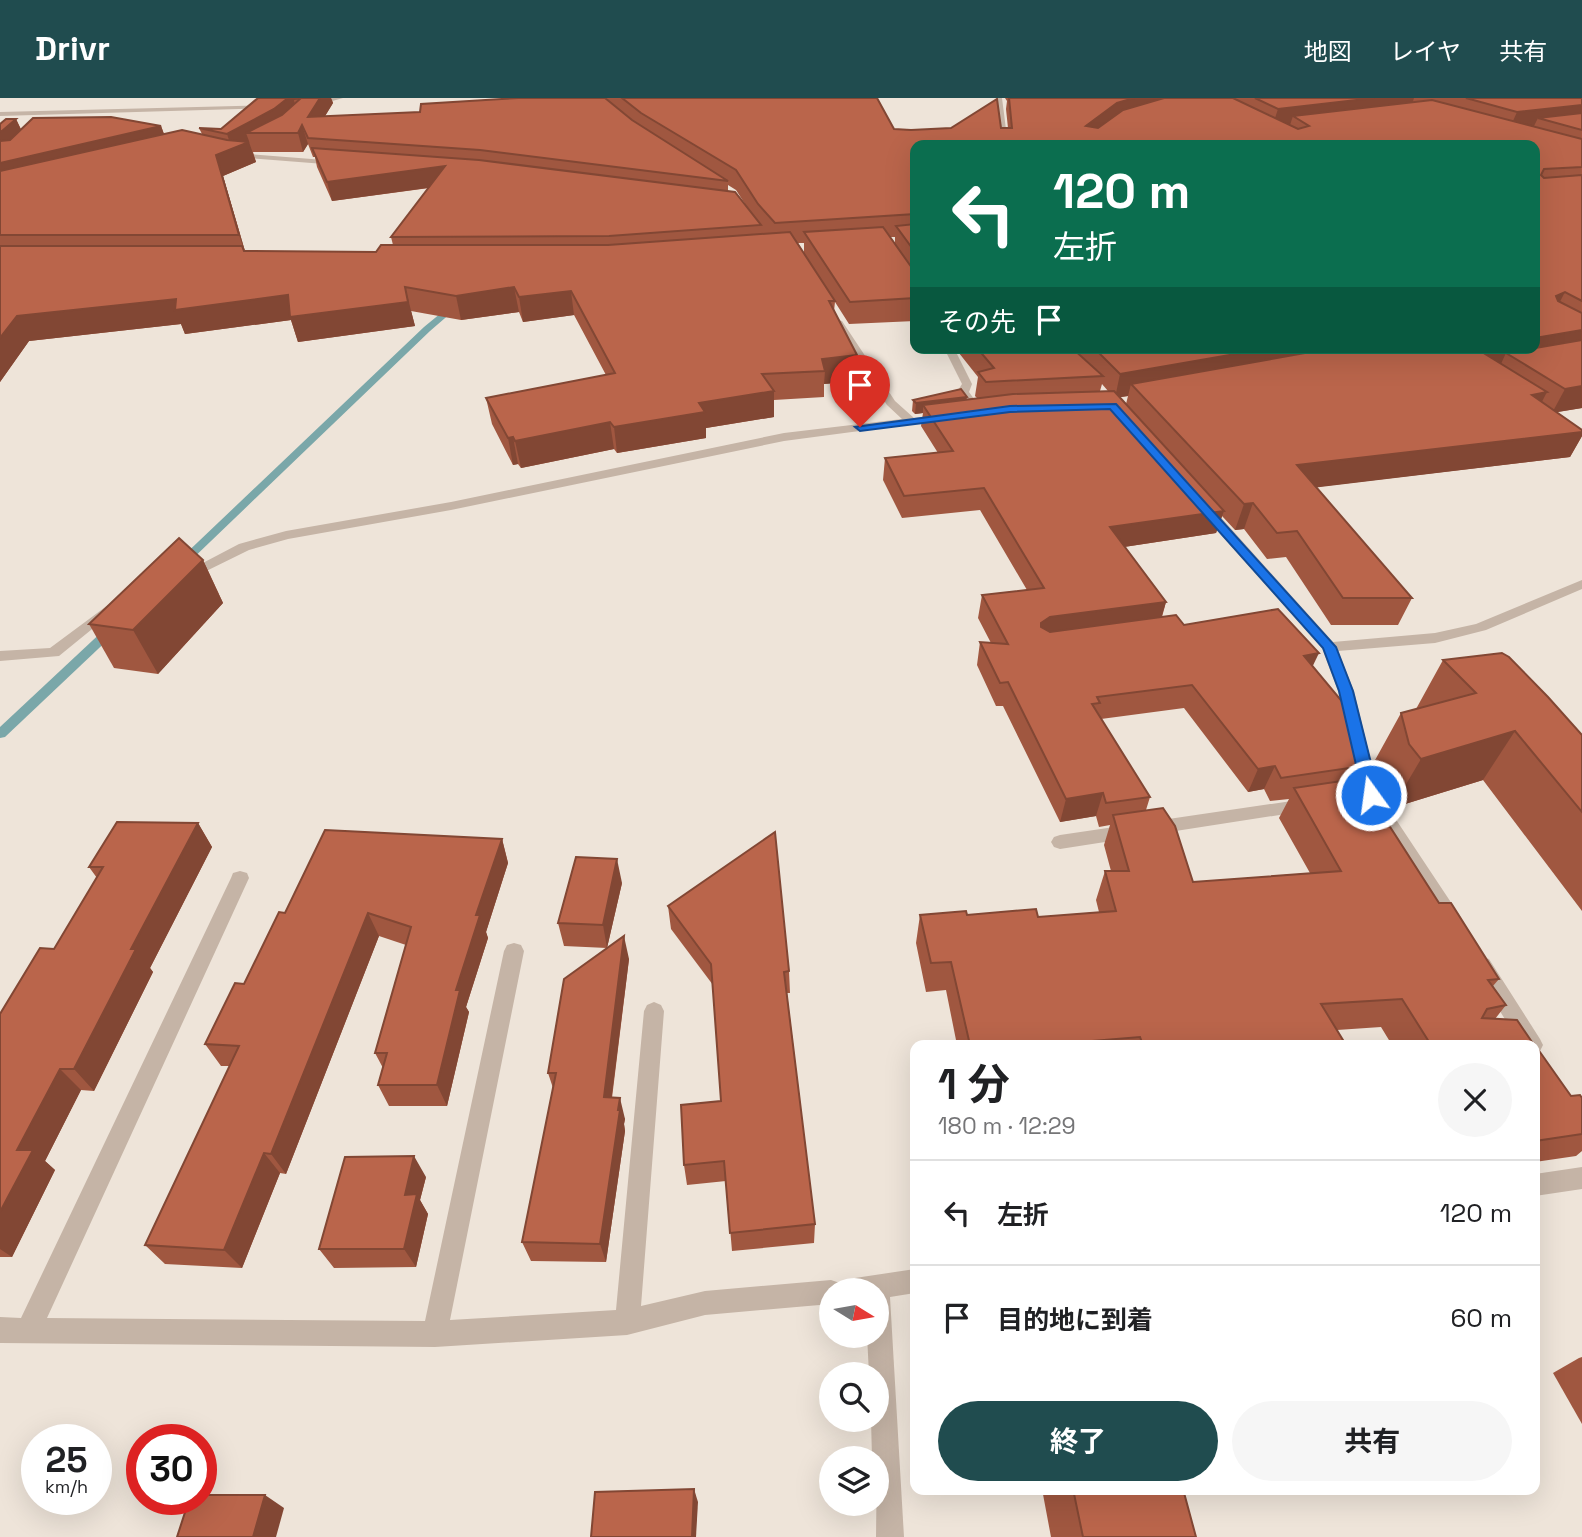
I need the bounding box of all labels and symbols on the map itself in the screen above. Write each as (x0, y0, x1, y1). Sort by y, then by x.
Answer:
pin (830, 355, 890, 427)
position arrow (1334, 758, 1408, 832)
north arrow (819, 1278, 889, 1348)
speed limit sign: 30 (126, 1424, 217, 1515)

